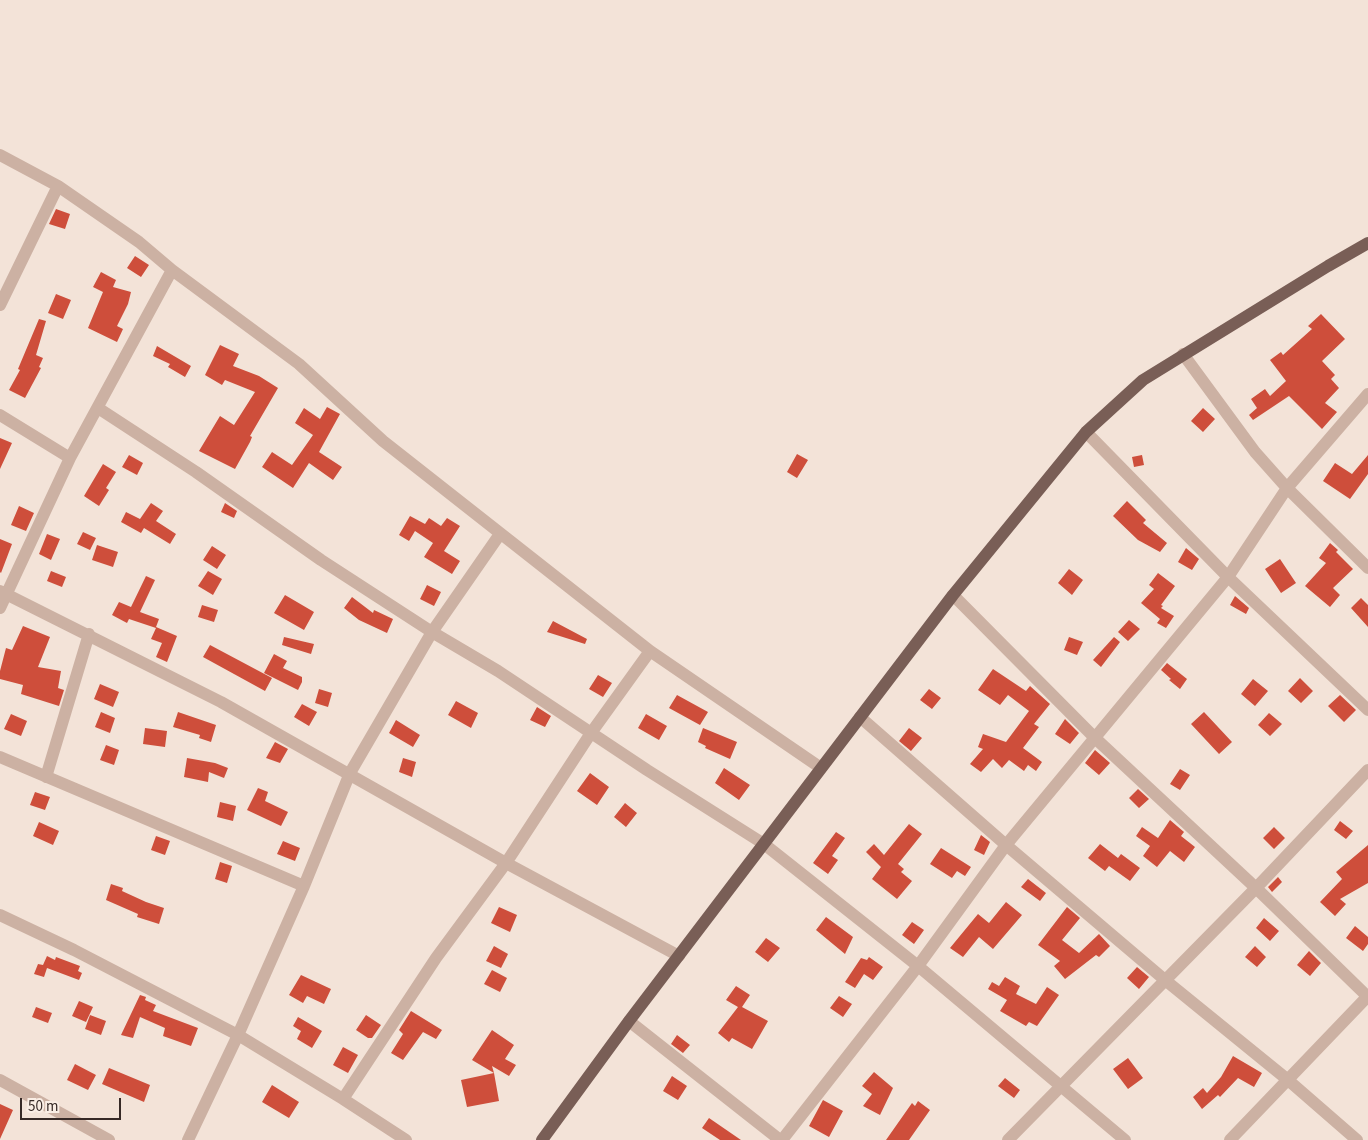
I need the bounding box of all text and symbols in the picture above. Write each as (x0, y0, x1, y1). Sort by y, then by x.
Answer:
scale bar (22, 1088, 124, 1120)
text: 50 m (28, 1096, 58, 1117)

